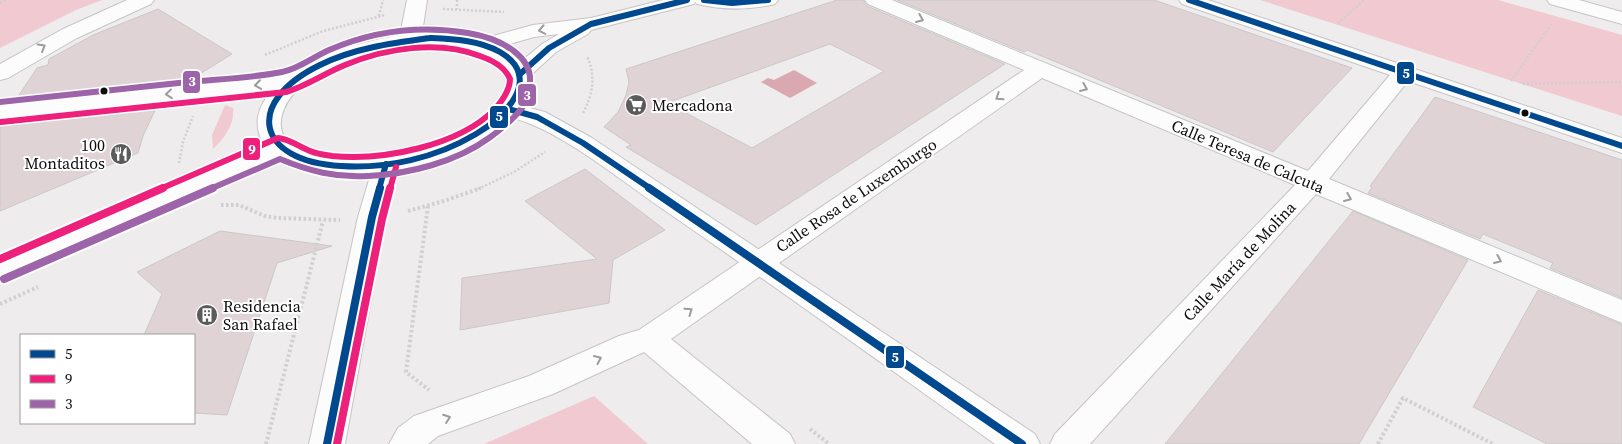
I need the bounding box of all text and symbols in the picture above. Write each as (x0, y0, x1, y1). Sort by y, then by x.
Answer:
one-way arrow (915, 13, 924, 23)
one-way arrow (538, 24, 547, 34)
one-way arrow (36, 44, 45, 54)
line badge: 5 (1396, 61, 1415, 85)
text: 5 (1402, 63, 1410, 83)
line badge: 3 (182, 70, 201, 94)
text: 3 (188, 71, 196, 91)
one-way arrow (254, 79, 263, 89)
line badge: 3 (517, 83, 537, 107)
one-way arrow (1080, 83, 1088, 93)
text: 3 (523, 85, 531, 105)
unlabelled marker (99, 86, 109, 96)
one-way arrow (165, 88, 173, 99)
one-way arrow (995, 91, 1005, 100)
supermarket icon: Mercadona (624, 93, 648, 117)
place label: Mercadona (652, 94, 733, 116)
line badge: 5 (489, 105, 509, 129)
text: 5 (495, 106, 503, 126)
unlabelled marker (1520, 108, 1530, 118)
street label: Calle Teresa de Calcuta (1168, 114, 1329, 199)
street label: Calle Rosa de Luxemburgo (771, 133, 941, 257)
place label: 100 Montaditos (24, 134, 105, 174)
line badge: 9 (242, 137, 261, 161)
text: 9 (248, 139, 256, 159)
restaurant icon: 100 Montaditos (109, 142, 133, 166)
one-way arrow (1343, 191, 1352, 202)
street label: Calle María de Molina (1178, 196, 1301, 326)
one-way arrow (1493, 254, 1502, 264)
place label: Residencia San Rafael (223, 295, 302, 335)
building icon: Residencia San Rafael (195, 303, 219, 327)
one-way arrow (683, 308, 693, 317)
legend (20, 334, 195, 424)
text: 5 (65, 343, 73, 364)
line badge: 5 (885, 345, 905, 369)
text: 5 (891, 347, 899, 367)
one-way arrow (593, 355, 602, 365)
text: 9 (65, 368, 73, 389)
text: 3 (65, 393, 73, 414)
one-way arrow (442, 414, 451, 424)

